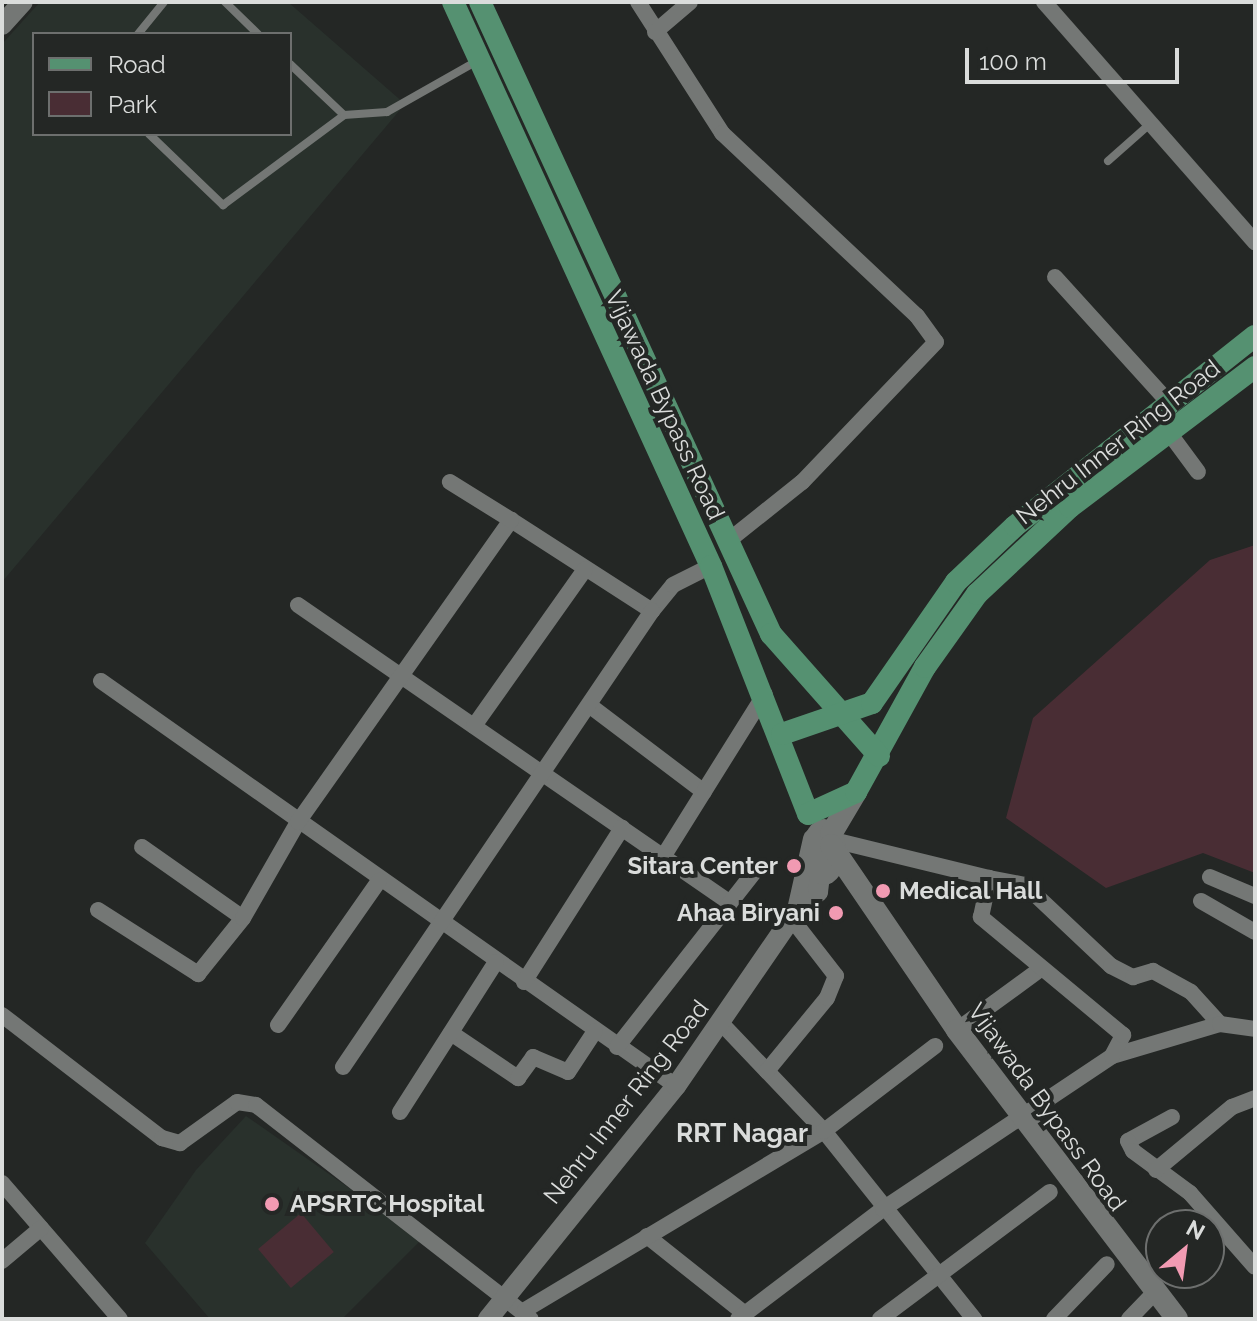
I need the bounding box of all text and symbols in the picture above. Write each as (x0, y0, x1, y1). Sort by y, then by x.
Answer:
legend (32, 32, 292, 136)
scale bar (969, 32, 1183, 82)
text: 100 m (979, 47, 1047, 76)
text: Road (108, 50, 166, 79)
text: Park (108, 90, 157, 119)
street label: Vijawada Bypass Road (599, 286, 731, 524)
street label: Nehru Inner Ring Road (1010, 353, 1226, 531)
place label: Sitara Center (627, 852, 778, 880)
marker: Sitara Center (785, 857, 803, 875)
place label: Medical Hall (899, 877, 1043, 905)
marker: Medical Hall (874, 882, 892, 900)
place label: Ahaa Biryani (677, 899, 820, 927)
marker: Ahaa Biryani (827, 904, 845, 922)
street label: Nehru Inner Ring Road (537, 994, 715, 1210)
street label: Vijawada Bypass Road (962, 998, 1132, 1216)
district label: RRT Nagar (676, 1118, 808, 1150)
place label: APSRTC Hospital (290, 1190, 484, 1218)
marker: APSRTC Hospital (261, 1193, 283, 1215)
north arrow (1145, 1209, 1225, 1289)
text: N (1182, 1214, 1209, 1245)

